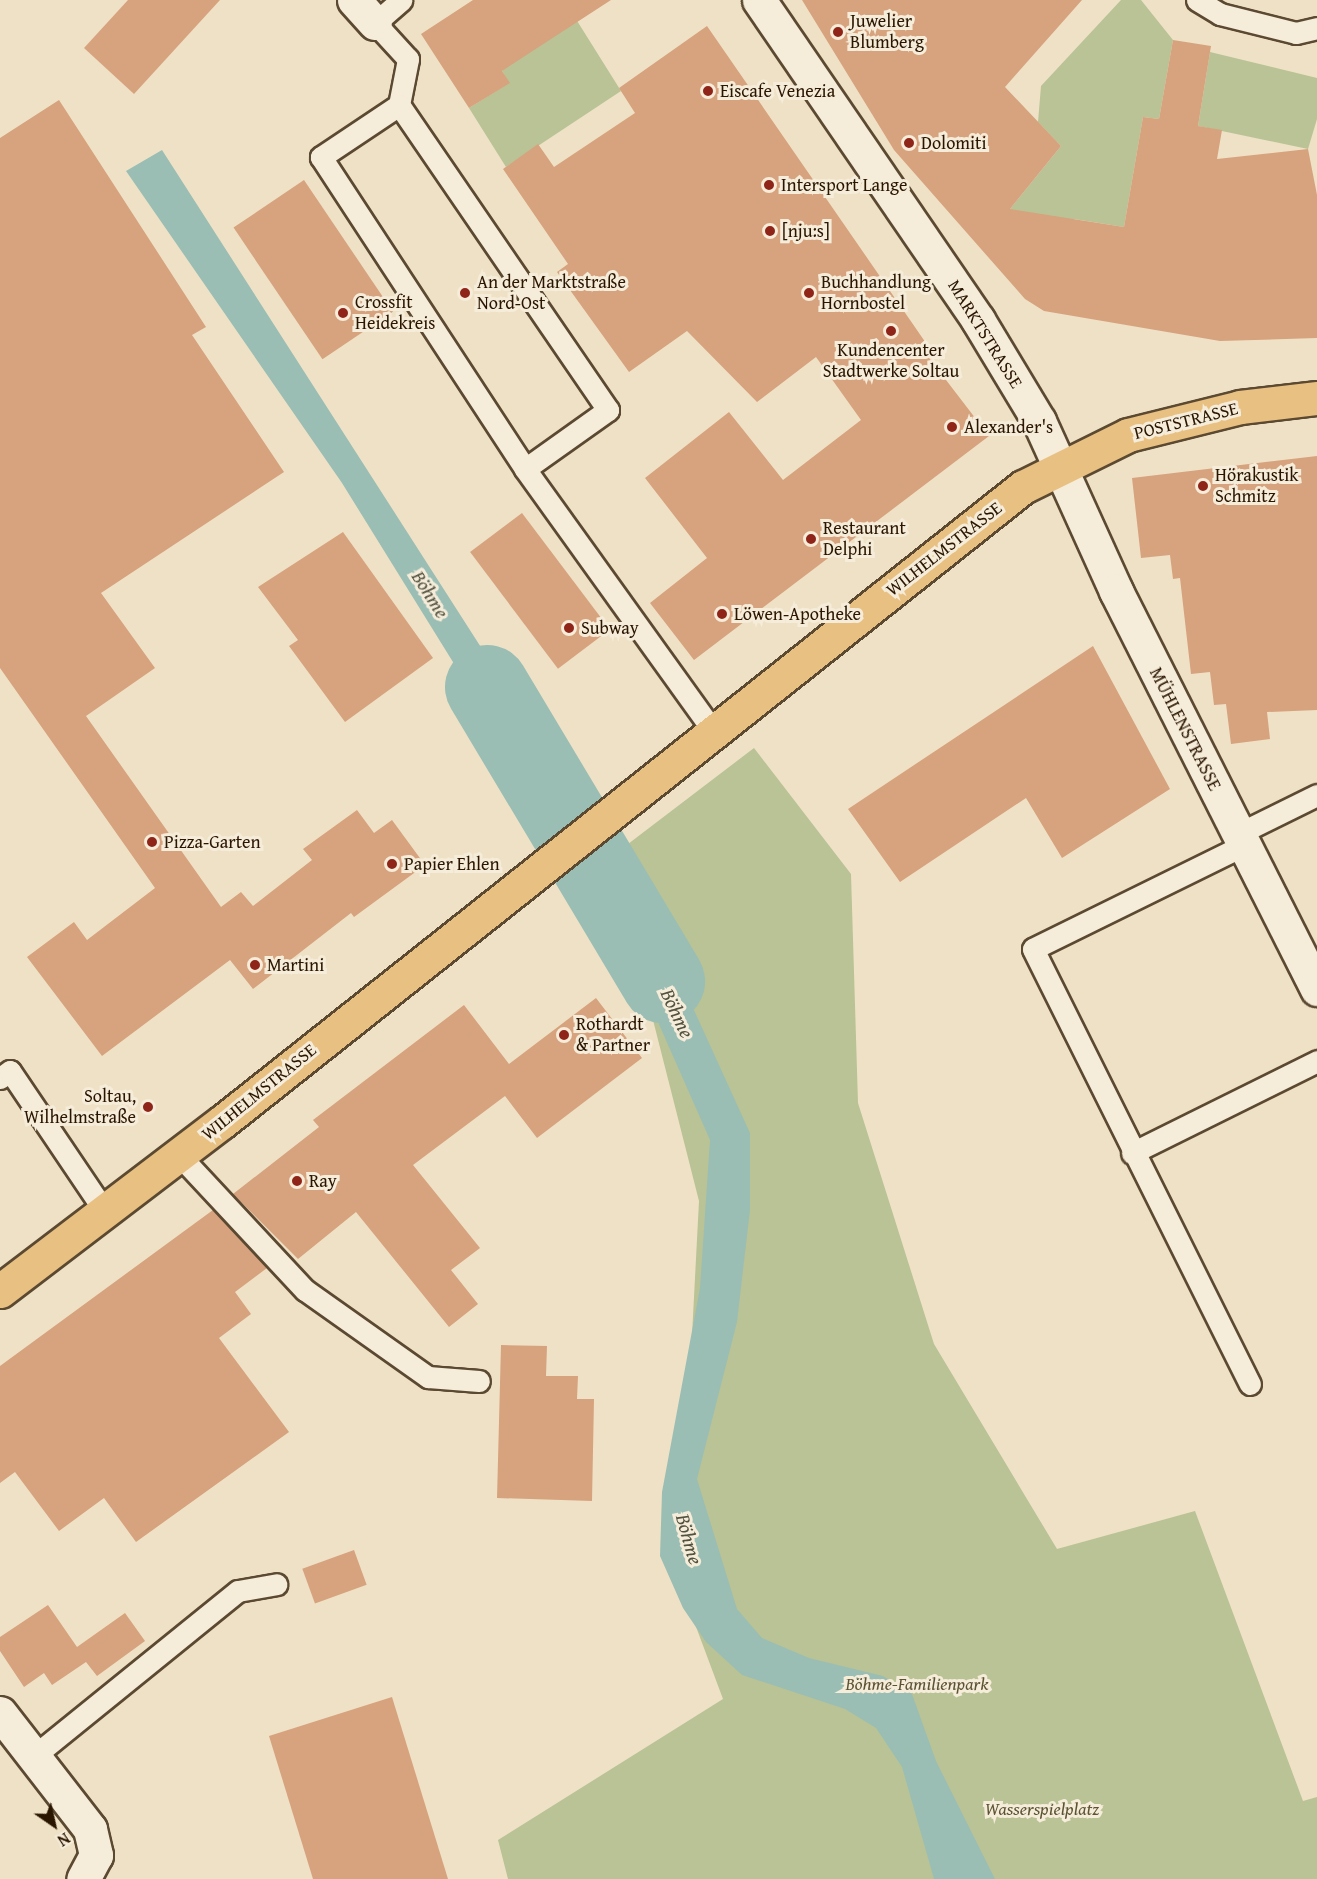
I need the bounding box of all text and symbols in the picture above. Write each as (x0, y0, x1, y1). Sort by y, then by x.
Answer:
place label: Juwelier Blumberg (850, 11, 924, 54)
marker: Juwelier Blumberg (831, 25, 845, 39)
place label: Eiscafe Venezia (720, 80, 835, 102)
marker: Eiscafe Venezia (701, 84, 715, 98)
place label: Dolomiti (921, 132, 987, 154)
marker: Dolomiti (902, 136, 916, 150)
place label: Intersport Lange (781, 174, 907, 196)
marker: Intersport Lange (762, 178, 776, 192)
place label: [nju:s] (782, 220, 829, 242)
marker: [nju:s] (763, 224, 777, 238)
place label: An der Marktstraße Nord-Ost (477, 272, 626, 314)
place label: Buchhandlung Hornbostel (821, 272, 931, 314)
street label: MARKTSTRASSE (943, 276, 1027, 392)
marker: An der Marktstraße Nord-Ost (458, 286, 472, 300)
marker: Buchhandlung Hornbostel (802, 286, 816, 300)
place label: Crossfit Heidekreis (355, 292, 435, 334)
marker: Crossfit Heidekreis (336, 306, 350, 320)
marker: Kundencenter Stadtwerke Soltau (884, 324, 898, 338)
place label: Kundencenter Stadtwerke Soltau (823, 340, 959, 382)
street label: POSTSTRASSE (1132, 398, 1240, 444)
place label: Alexander's (964, 416, 1053, 438)
marker: Alexander's (945, 420, 959, 434)
place label: Hörakustik Schmitz (1215, 465, 1298, 508)
marker: Hörakustik Schmitz (1196, 479, 1210, 493)
street label: WILHELMSTRASSE (882, 497, 1006, 601)
place label: Restaurant Delphi (823, 518, 906, 560)
marker: Restaurant Delphi (804, 532, 818, 546)
water label: Böhme (407, 566, 455, 622)
place label: Löwen-Apotheke (734, 603, 861, 625)
marker: Löwen-Apotheke (715, 607, 729, 621)
place label: Subway (581, 617, 639, 639)
marker: Subway (562, 621, 576, 635)
street label: MÜHLENSTRASSE (1145, 664, 1225, 794)
place label: Pizza-Garten (164, 831, 261, 853)
marker: Pizza-Garten (145, 835, 159, 849)
place label: Papier Ehlen (404, 853, 500, 875)
marker: Papier Ehlen (385, 857, 399, 871)
place label: Martini (267, 954, 324, 976)
marker: Martini (248, 958, 262, 972)
water label: Böhme (656, 985, 700, 1041)
place label: Rothardt & Partner (576, 1014, 650, 1056)
marker: Rothardt & Partner (557, 1028, 571, 1042)
street label: WILHELMSTRASSE (197, 1039, 321, 1145)
place label: Soltau, Wilhelmstraße (24, 1086, 136, 1128)
marker: Soltau, Wilhelmstraße (141, 1100, 155, 1114)
place label: Ray (309, 1170, 337, 1192)
marker: Ray (290, 1174, 304, 1188)
water label: Böhme (671, 1511, 709, 1567)
park label: Böhme-Familienpark (846, 1673, 988, 1695)
north arrow (24, 1795, 84, 1855)
park label: Wasserspielplatz (985, 1798, 1099, 1820)
text: N (53, 1827, 75, 1853)

